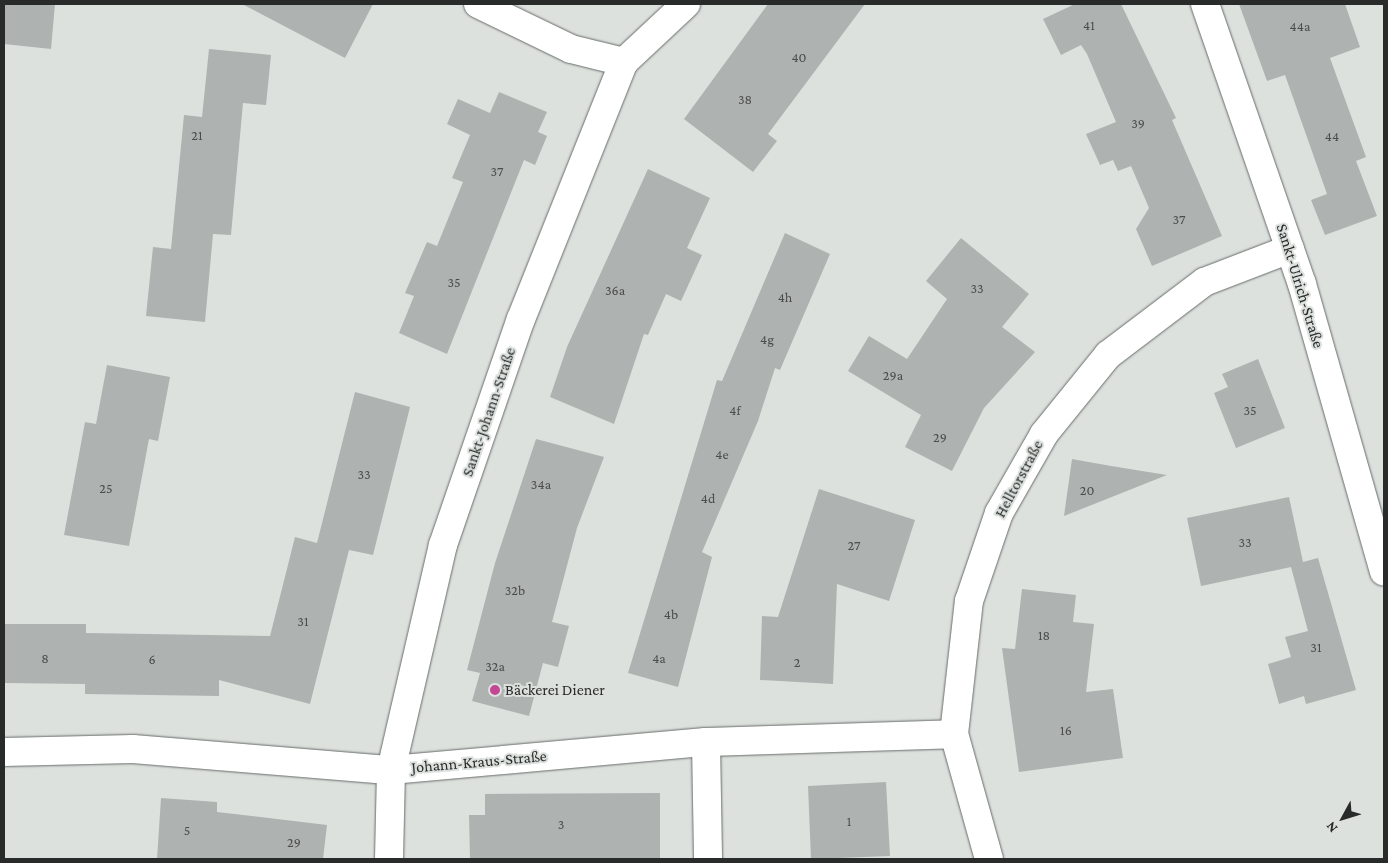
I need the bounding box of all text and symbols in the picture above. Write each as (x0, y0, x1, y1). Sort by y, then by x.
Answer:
house number: 41 (1083, 17, 1095, 33)
house number: 44a (1290, 18, 1310, 34)
house number: 40 (791, 49, 807, 65)
house number: 38 (738, 91, 752, 107)
house number: 39 (1131, 115, 1145, 131)
house number: 21 (191, 127, 203, 143)
house number: 44 (1325, 128, 1339, 144)
house number: 37 (491, 163, 503, 179)
house number: 37 (1173, 211, 1185, 227)
street label: Sankt-Ulrich-Straße (1272, 222, 1328, 350)
house number: 35 (447, 274, 461, 290)
house number: 33 (970, 280, 984, 296)
house number: 36a (605, 282, 625, 298)
house number: 4h (778, 289, 792, 305)
house number: 4g (760, 331, 774, 347)
street label: Sankt-Johann-Straße (458, 345, 520, 479)
house number: 29a (883, 367, 903, 383)
house number: 4f (729, 402, 741, 418)
house number: 35 (1243, 402, 1257, 418)
house number: 29 (933, 429, 947, 445)
street label: Helltorstraße (991, 437, 1047, 521)
house number: 4e (715, 446, 729, 462)
house number: 33 (357, 466, 371, 482)
house number: 34a (531, 476, 551, 492)
house number: 25 (99, 480, 113, 496)
house number: 20 (1080, 482, 1094, 498)
house number: 4d (701, 490, 715, 506)
house number: 33 (1238, 534, 1252, 550)
house number: 27 (848, 537, 860, 553)
house number: 32b (505, 582, 525, 598)
house number: 4b (664, 606, 678, 622)
house number: 31 (297, 613, 309, 629)
house number: 18 (1038, 627, 1050, 643)
house number: 31 (1310, 639, 1322, 655)
house number: 8 (41, 650, 49, 666)
house number: 4a (652, 650, 666, 666)
house number: 6 (148, 651, 156, 667)
house number: 2 (794, 654, 800, 670)
house number: 32a (485, 658, 505, 674)
place label: Bäckerei Diener (505, 680, 605, 700)
marker: Bäckerei Diener (489, 684, 501, 696)
house number: 16 (1060, 722, 1072, 738)
street label: Johann-Kraus-Straße (411, 747, 547, 777)
north arrow (1318, 793, 1368, 843)
house number: 1 (847, 813, 851, 829)
house number: 3 (558, 816, 564, 832)
text: N (1322, 819, 1341, 836)
house number: 5 (184, 822, 190, 838)
house number: 29 (287, 834, 301, 850)

